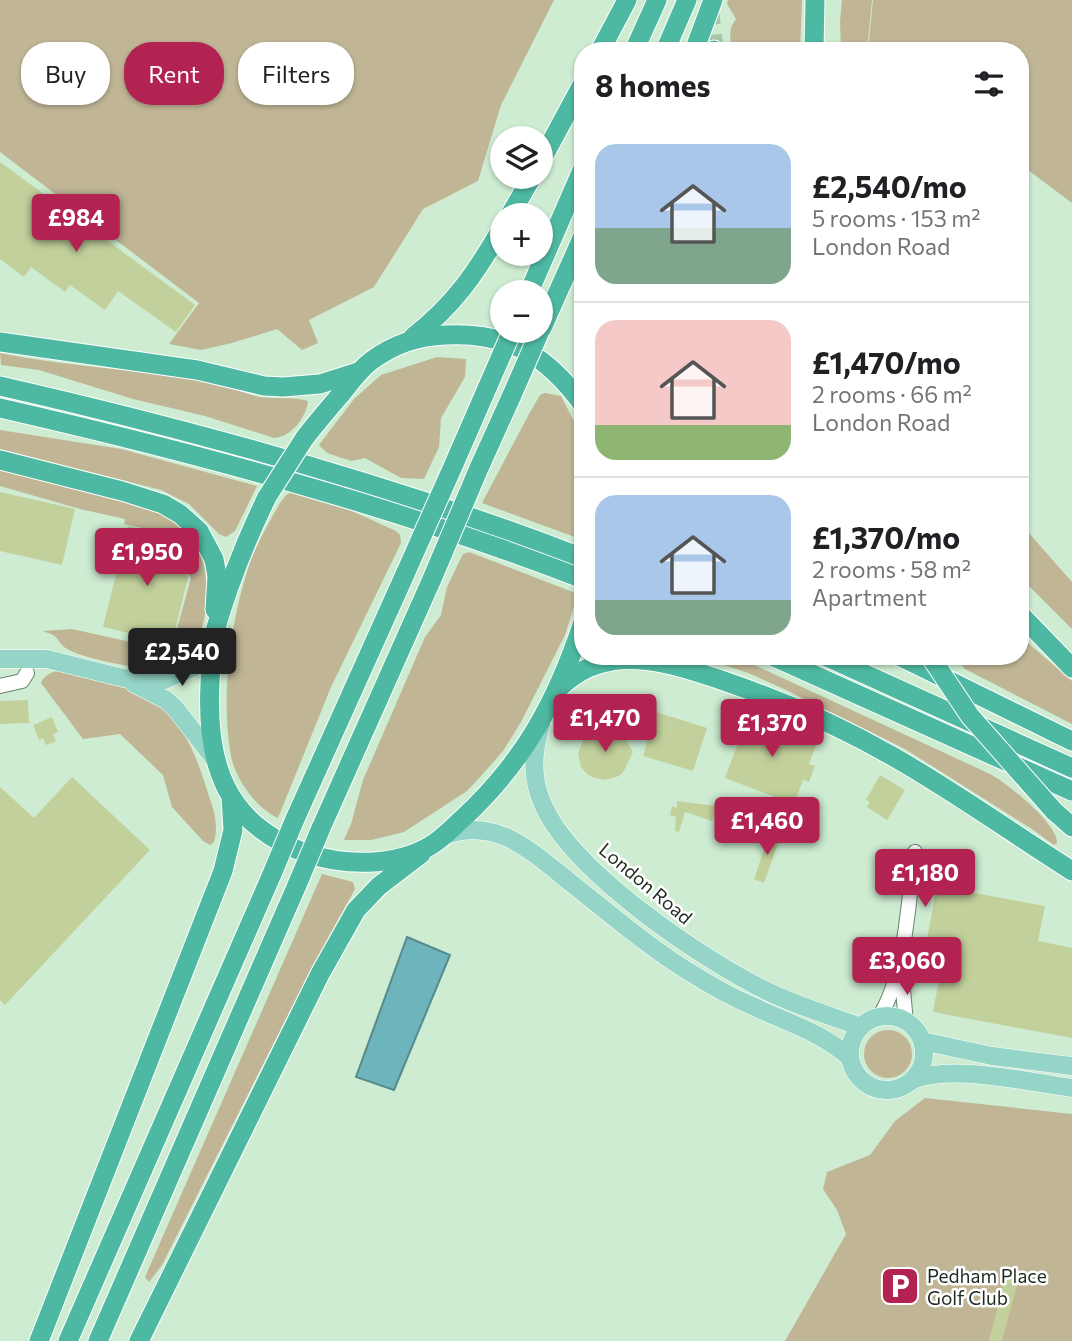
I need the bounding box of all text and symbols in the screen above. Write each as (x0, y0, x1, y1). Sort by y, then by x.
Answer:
chip: Buy (21, 42, 110, 105)
chip: Rent (124, 42, 224, 105)
chip: Filters (238, 42, 354, 105)
icon: filters (970, 65, 1008, 103)
text: 8 homes (595, 66, 711, 103)
map controls (490, 126, 553, 343)
button: layers (490, 126, 553, 189)
text: £2,540/mo (812, 167, 967, 204)
icon: home (651, 172, 735, 256)
pin: £984 (35, 194, 117, 254)
text: £984 (48, 203, 104, 231)
button: + (490, 203, 553, 266)
text: 5 rooms · 153 m² (812, 204, 981, 232)
text: London Road (812, 232, 950, 260)
button: − (490, 280, 553, 343)
text: £1,470/mo (812, 343, 961, 380)
icon: home (651, 348, 735, 432)
text: 2 rooms · 66 m² (812, 380, 972, 408)
text: London Road (812, 408, 950, 436)
text: £1,370/mo (812, 518, 960, 555)
icon: home (651, 523, 735, 607)
pin: £1,950 (90, 528, 204, 588)
text: £1,950 (111, 537, 183, 565)
text: 2 rooms · 58 m² (812, 555, 971, 583)
text: Apartment (812, 583, 927, 611)
pin: £2,540 (125, 628, 239, 688)
text: £2,540 (144, 637, 220, 665)
pin: £1,470 (548, 694, 662, 754)
pin: £1,370 (715, 700, 829, 759)
text: £1,470 (570, 703, 640, 731)
text: £1,370 (737, 708, 807, 736)
pin: £1,460 (710, 798, 824, 857)
text: £1,460 (730, 806, 804, 834)
street label: London Road (595, 837, 697, 929)
pin: £1,180 (868, 850, 982, 909)
text: £1,180 (891, 858, 959, 886)
pin: £3,060 (850, 937, 964, 997)
text: £3,060 (868, 946, 946, 974)
place label: Pedham Place Golf Club (927, 1264, 1047, 1309)
parking icon: Pedham Place Golf Club (879, 1265, 921, 1307)

